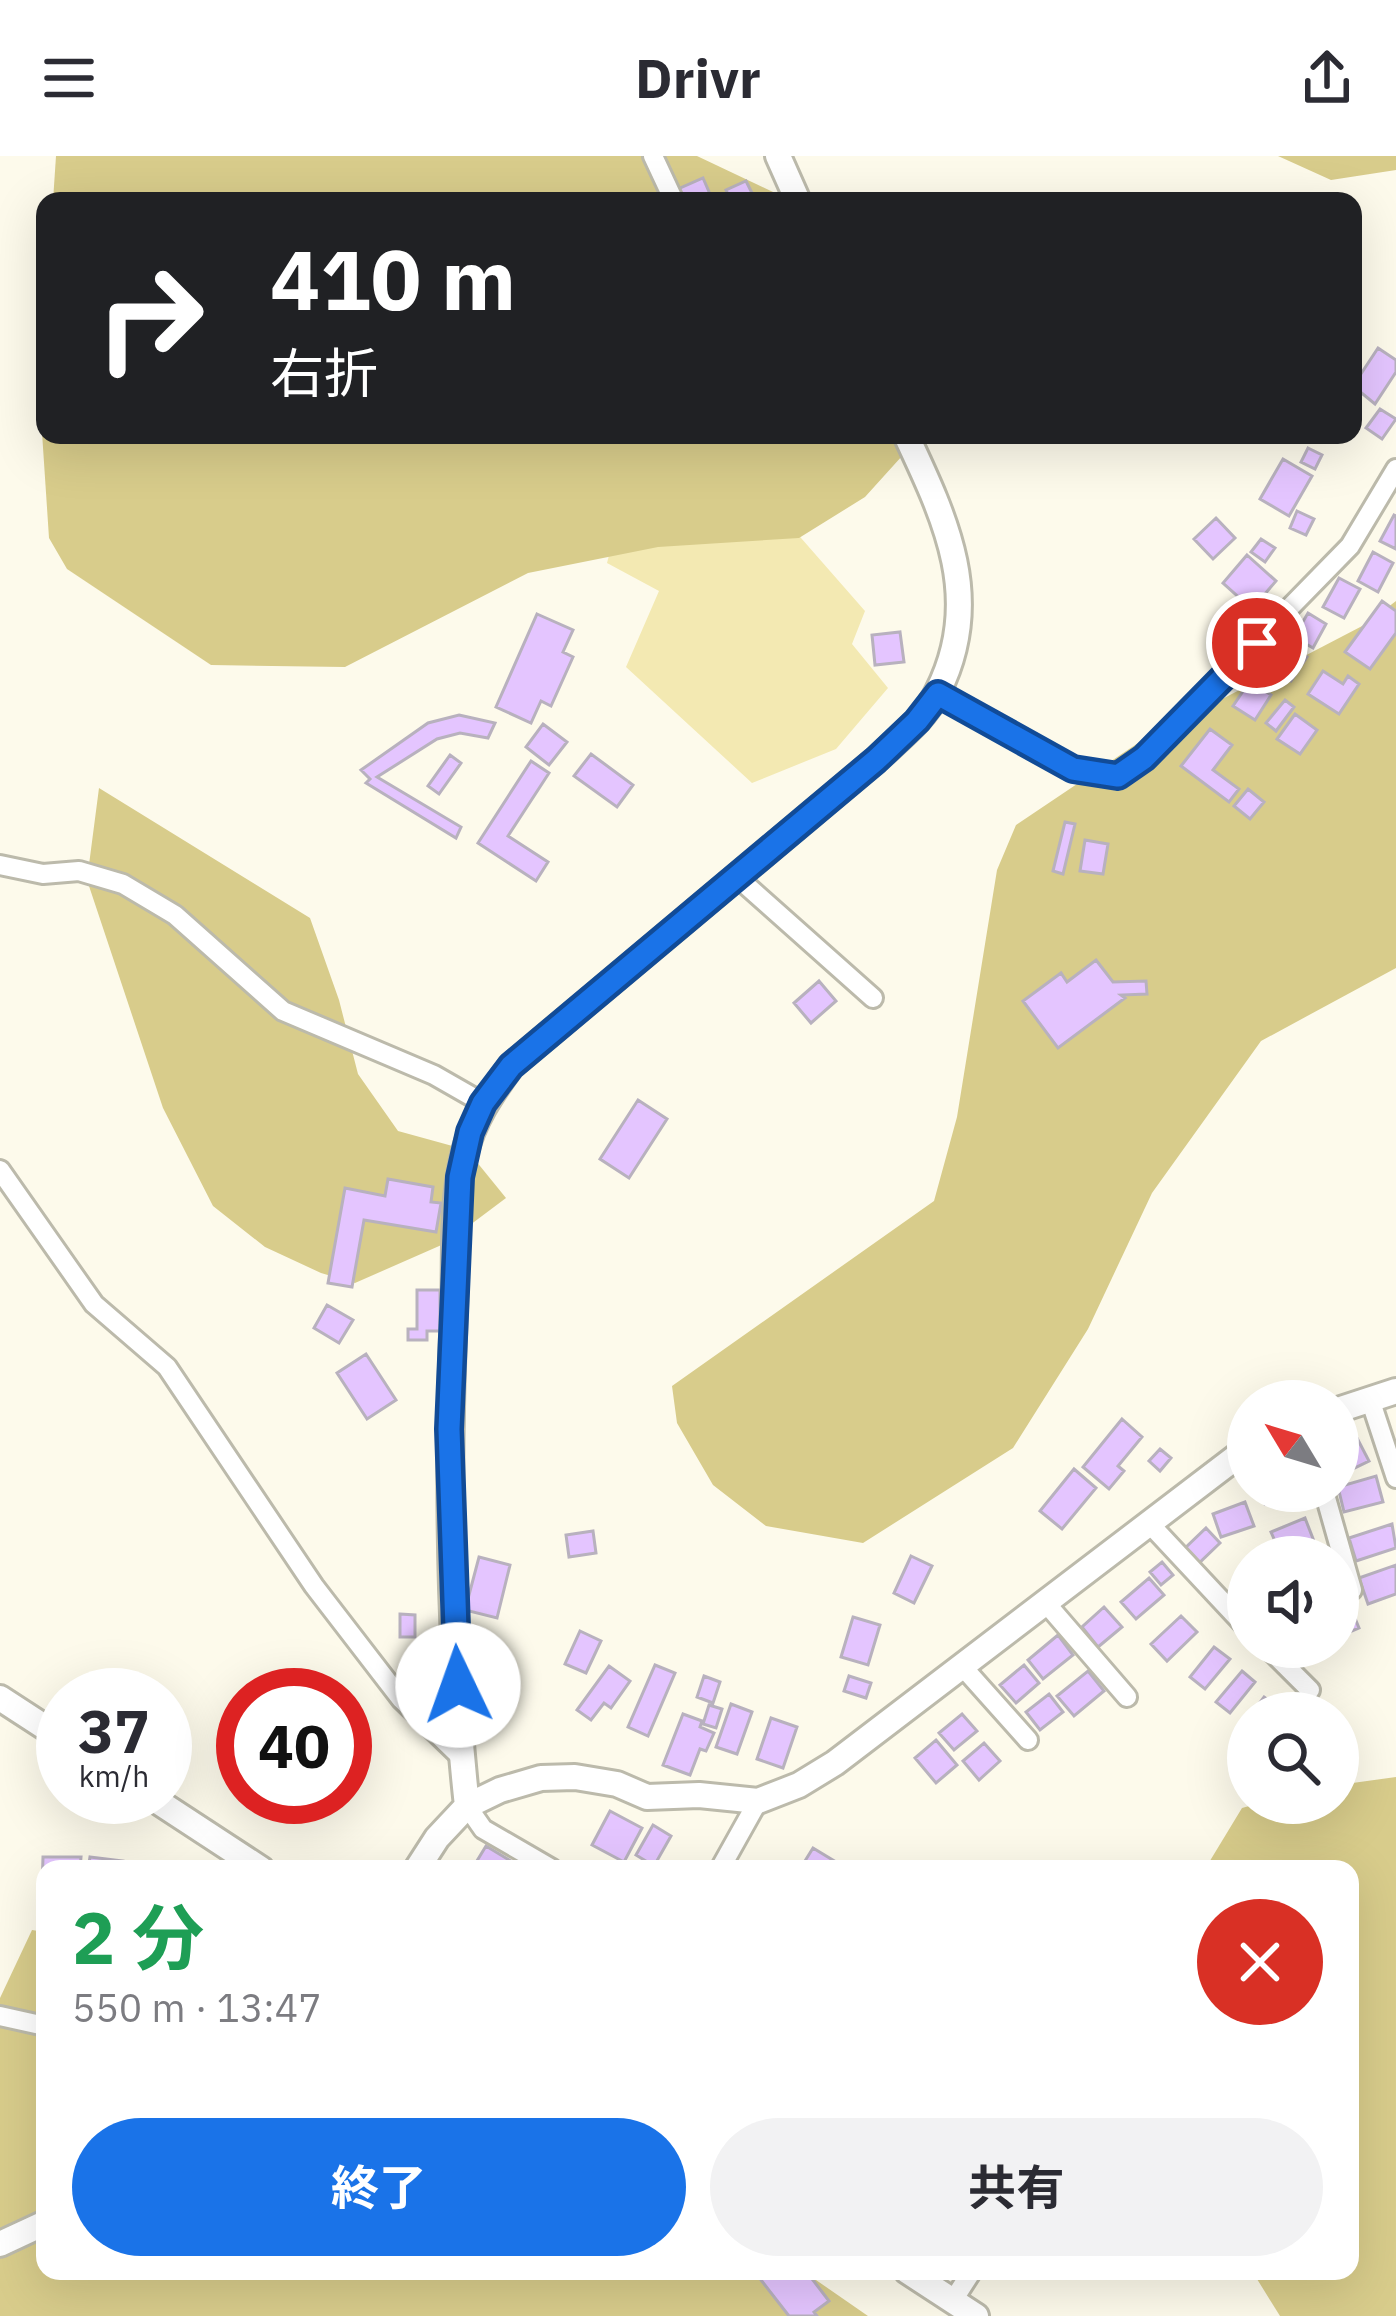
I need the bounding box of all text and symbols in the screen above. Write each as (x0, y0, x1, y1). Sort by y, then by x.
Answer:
text: Drivr (635, 43, 761, 113)
icon: menu (36, 45, 102, 111)
icon: share (1294, 45, 1360, 111)
text: 410 m (270, 224, 516, 333)
icon: right (72, 240, 228, 396)
text: 右折 (270, 338, 378, 408)
pin (1206, 592, 1308, 694)
icon: arrive (1224, 610, 1290, 676)
north arrow (1227, 1380, 1359, 1512)
map controls (1227, 1380, 1359, 1824)
button: sound (1227, 1536, 1359, 1668)
position arrow (395, 1622, 521, 1748)
speed limit sign: 40 (216, 1668, 372, 1824)
text: 37 (78, 1691, 150, 1770)
button: search (1227, 1692, 1359, 1824)
text: km/h (79, 1756, 149, 1795)
text: 2 分 (72, 1890, 204, 1984)
button: close (1197, 1899, 1323, 2025)
text: 550 m · 13:47 (72, 1982, 322, 2033)
button: 終了 (72, 2118, 686, 2256)
button: 共有 (710, 2118, 1323, 2256)

